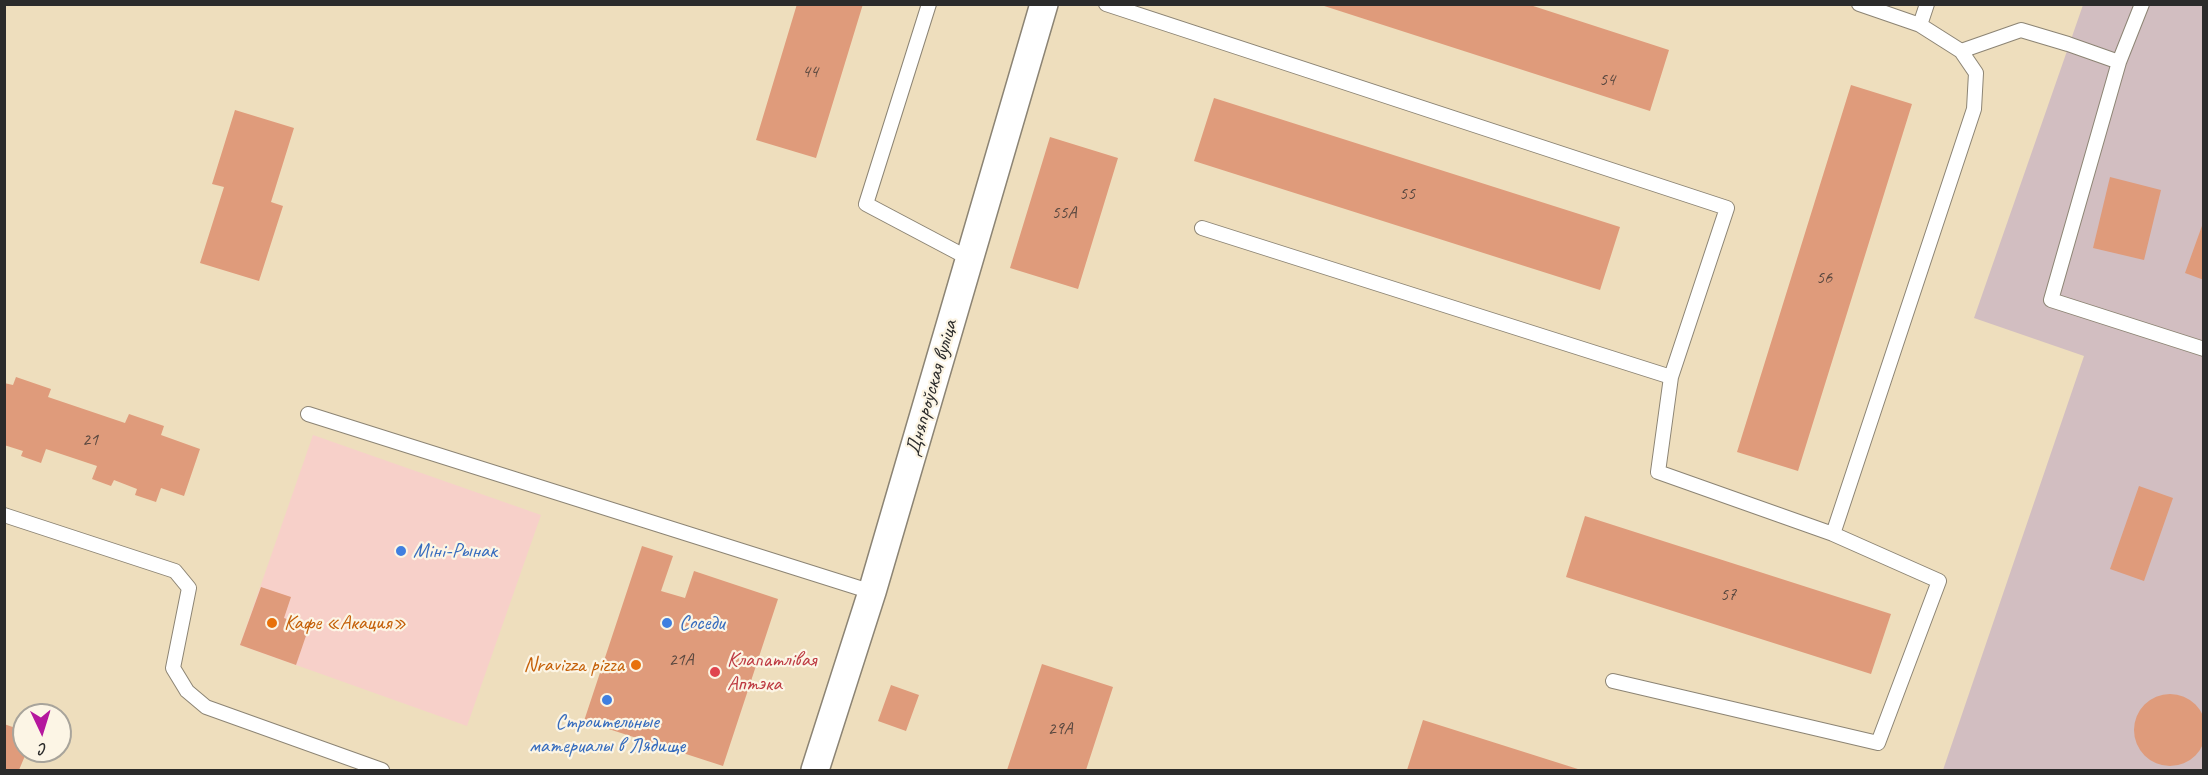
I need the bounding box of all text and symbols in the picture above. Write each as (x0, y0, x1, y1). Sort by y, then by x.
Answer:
house number: 44 (802, 61, 818, 83)
house number: 54 (1599, 69, 1615, 91)
house number: 55 (1399, 183, 1415, 205)
house number: 55А (1051, 202, 1077, 224)
house number: 56 (1816, 267, 1832, 289)
street label: Дняпроўская вуліца (901, 317, 963, 459)
house number: 21 (82, 429, 98, 451)
place label: Міні-Рынак (413, 538, 497, 564)
marker: Міні-Рынак (394, 544, 408, 558)
house number: 57 (1720, 584, 1736, 606)
place label: Кафе «Акация» (284, 610, 406, 636)
place label: Соседи (679, 610, 725, 636)
marker: Кафе «Акация» (265, 616, 279, 630)
marker: Соседи (660, 616, 674, 630)
place label: Клапатлівая Аптэка (727, 647, 816, 697)
house number: 21А (668, 649, 694, 671)
place label: Nravizza pizza (523, 652, 624, 678)
marker: Nravizza pizza (629, 658, 643, 672)
marker: Клапатлівая Аптэка (708, 665, 722, 679)
marker: Строительные материалы в Лядище (600, 693, 614, 707)
north arrow (12, 703, 72, 763)
place label: Строительные материалы в Лядище (529, 709, 685, 759)
house number: 29А (1047, 718, 1073, 740)
text: С (39, 739, 48, 759)

